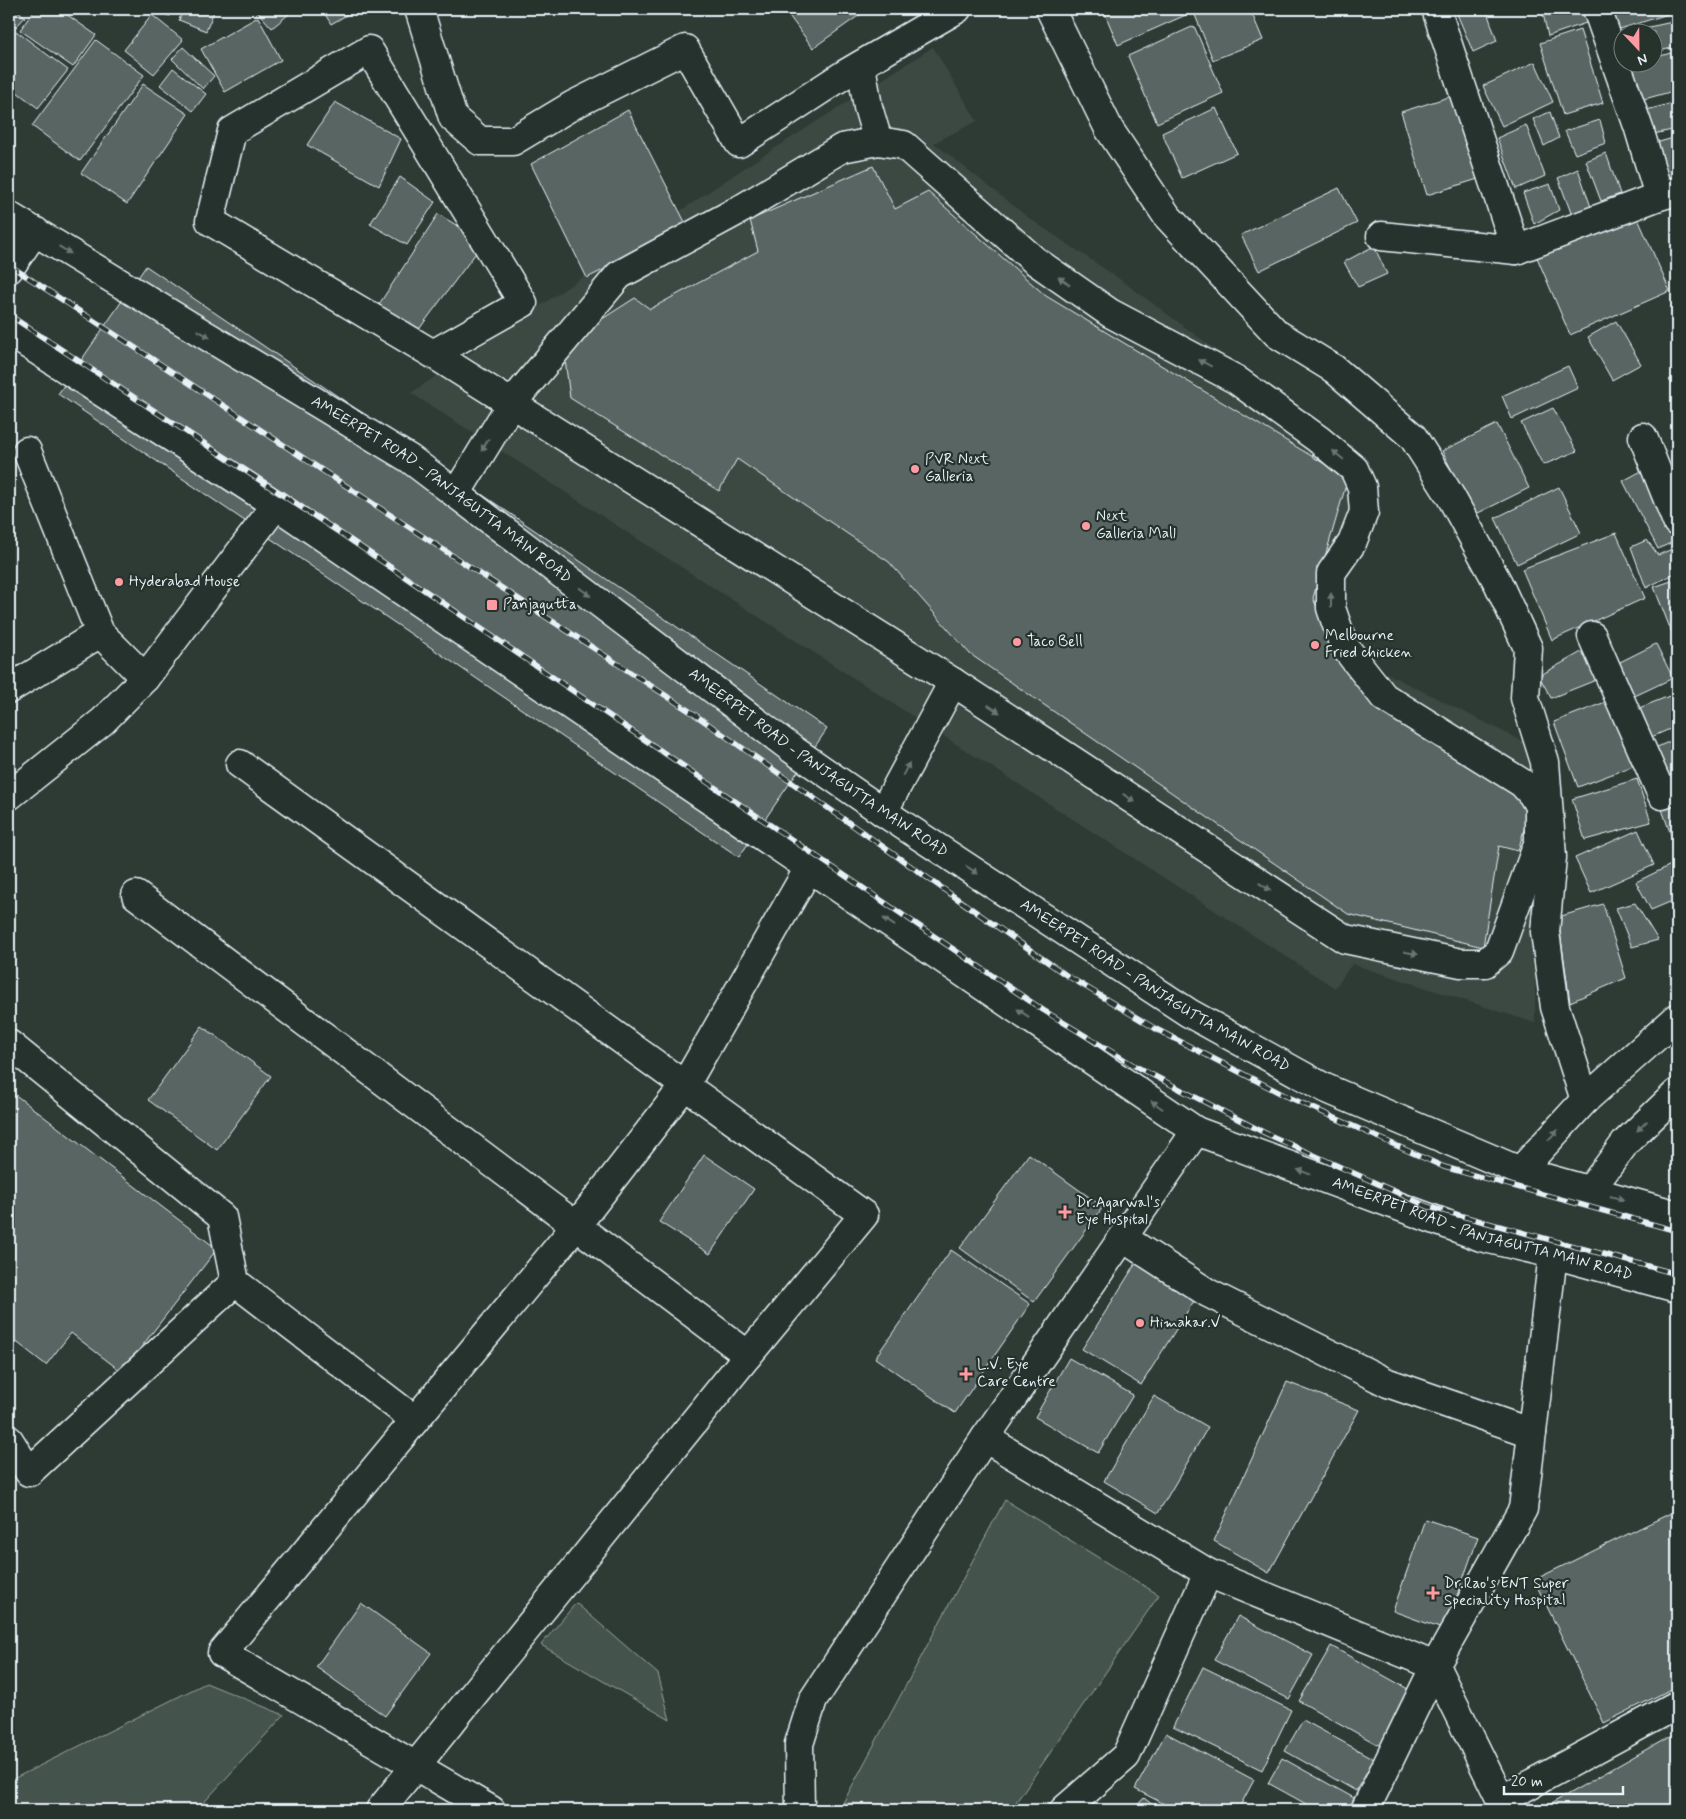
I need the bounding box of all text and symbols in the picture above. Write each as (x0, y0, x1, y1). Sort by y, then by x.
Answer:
north arrow (1614, 22, 1664, 72)
text: N (1635, 49, 1650, 69)
one-way arrow (59, 245, 72, 254)
one-way arrow (1058, 276, 1071, 286)
one-way arrow (198, 330, 211, 339)
one-way arrow (1197, 359, 1212, 367)
street label: AMEERPET ROAD - PANJAGUTTA MAIN ROAD (307, 391, 575, 588)
one-way arrow (481, 439, 490, 452)
place label: PVR Next Galleria (925, 450, 989, 487)
one-way arrow (1331, 450, 1344, 461)
marker: PVR Next Galleria (909, 463, 921, 475)
place label: Next Galleria Mall (1096, 507, 1176, 544)
marker: Next Galleria Mall (1080, 520, 1092, 532)
place label: Hyderabad House (129, 572, 240, 592)
marker: Hyderabad House (113, 576, 125, 588)
one-way arrow (578, 586, 591, 597)
one-way arrow (1327, 591, 1335, 607)
place label: Panjagutta (503, 595, 577, 615)
marker: Panjagutta (485, 598, 499, 612)
place label: Melbourne Fried chicken (1325, 626, 1413, 663)
place label: Taco Bell (1027, 632, 1083, 652)
marker: Taco Bell (1011, 636, 1023, 648)
marker: Melbourne Fried chicken (1309, 639, 1321, 651)
street label: AMEERPET ROAD - PANJAGUTTA MAIN ROAD (684, 664, 952, 862)
one-way arrow (987, 704, 1000, 714)
one-way arrow (902, 762, 910, 776)
one-way arrow (1123, 793, 1136, 803)
one-way arrow (966, 865, 979, 875)
one-way arrow (1259, 882, 1272, 892)
street label: AMEERPET ROAD - PANJAGUTTA MAIN ROAD (1016, 895, 1293, 1077)
one-way arrow (882, 917, 896, 927)
one-way arrow (1403, 949, 1419, 957)
one-way arrow (1016, 1008, 1030, 1018)
one-way arrow (1151, 1100, 1164, 1110)
one-way arrow (1636, 1120, 1648, 1132)
one-way arrow (1547, 1129, 1559, 1141)
one-way arrow (1297, 1168, 1312, 1175)
street label: AMEERPET ROAD - PANJAGUTTA MAIN ROAD (1329, 1173, 1635, 1285)
place label: Dr.Agarwal's Eye Hospital (1076, 1193, 1160, 1230)
one-way arrow (1610, 1195, 1625, 1203)
marker: Dr.Agarwal's Eye Hospital (1058, 1205, 1072, 1219)
place label: Himakar.V (1150, 1313, 1221, 1333)
marker: Himakar.V (1134, 1317, 1146, 1329)
place label: L.V. Eye Care Centre (977, 1355, 1056, 1392)
marker: L.V. Eye Care Centre (959, 1367, 973, 1381)
place label: Dr.Rao's ENT Super Speciality Hospital (1444, 1574, 1569, 1611)
marker: Dr.Rao's ENT Super Speciality Hospital (1426, 1586, 1440, 1600)
scale bar (1504, 1764, 1622, 1796)
text: 20 m (1511, 1772, 1543, 1792)

